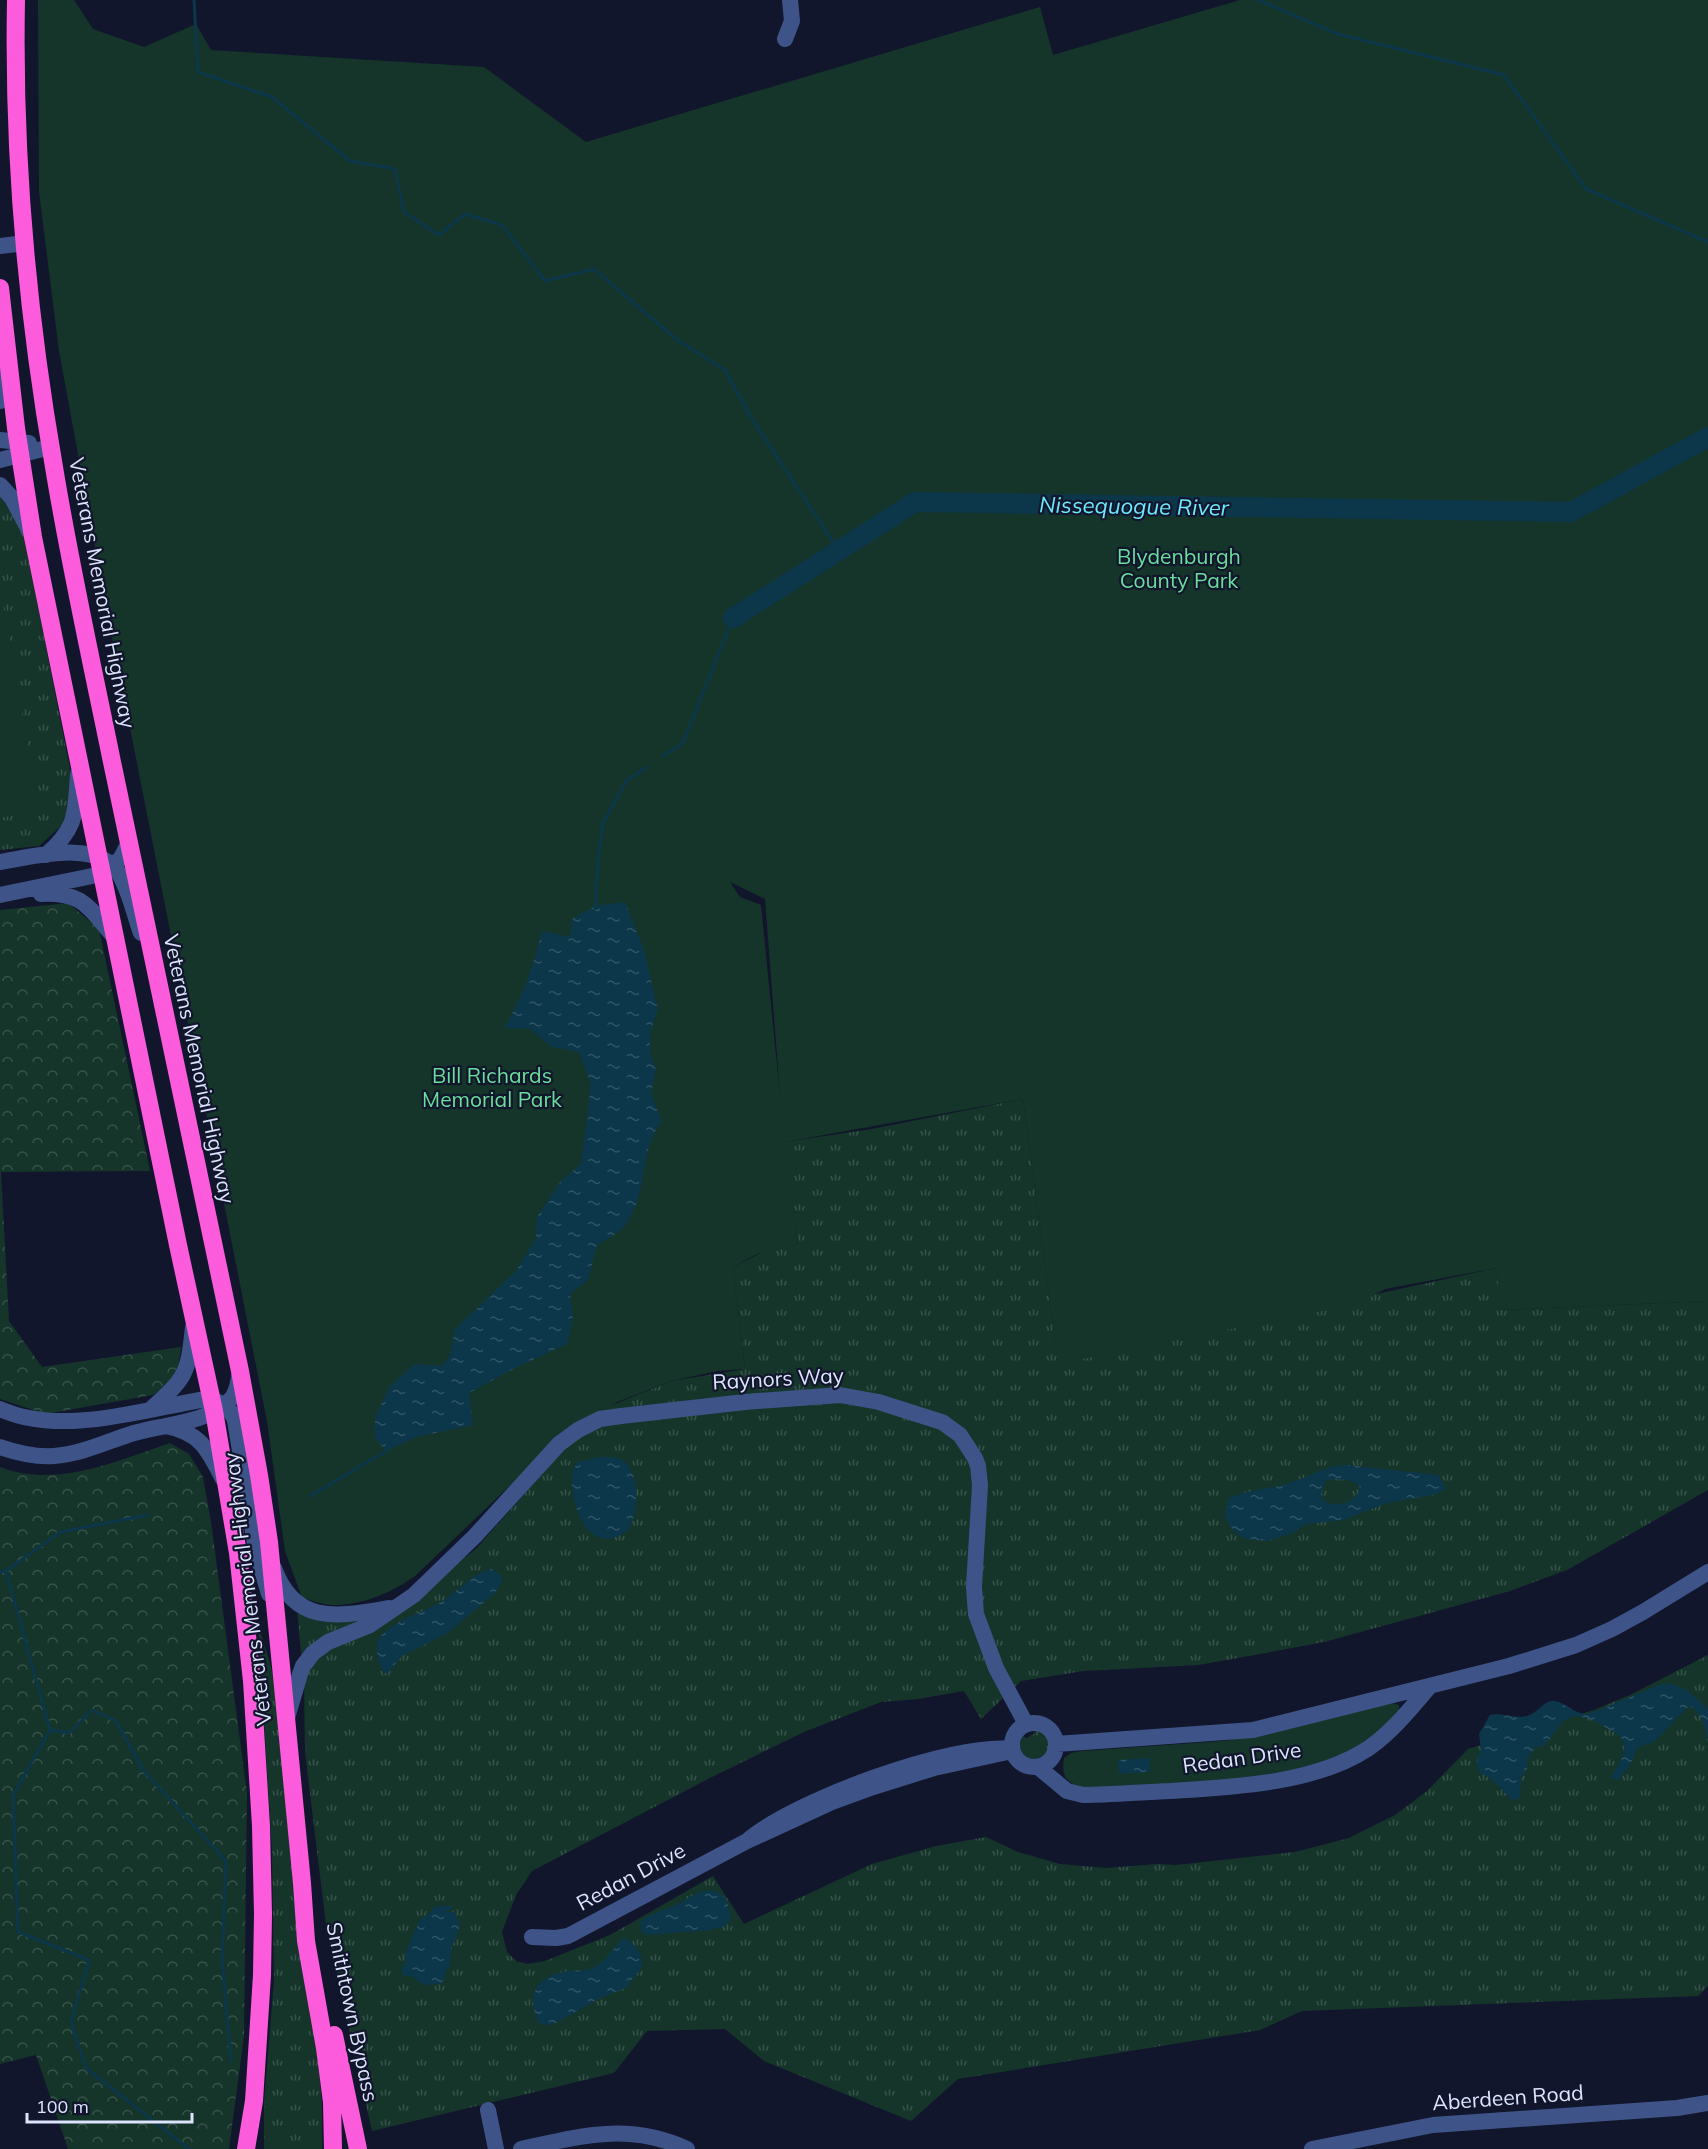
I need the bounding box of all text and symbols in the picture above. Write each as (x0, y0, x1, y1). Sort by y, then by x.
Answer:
street label: Veterans Memorial Highway (64, 455, 142, 730)
water label: Nissequogue River (1039, 490, 1230, 522)
park label: Blydenburgh County Park (1117, 543, 1241, 593)
street label: Veterans Memorial Highway (159, 932, 241, 1206)
park label: Bill Richards Memorial Park (422, 1062, 562, 1112)
street label: Raynors Way (712, 1362, 844, 1394)
street label: Veterans Memorial Highway (217, 1451, 277, 1727)
street label: Redan Drive (1181, 1736, 1303, 1778)
street label: Redan Drive (572, 1837, 689, 1916)
street label: Smithtown Bypass (321, 1920, 385, 2104)
street label: Aberdeen Road (1431, 2079, 1584, 2115)
scale bar (27, 2086, 192, 2124)
text: 100 m (36, 2095, 89, 2118)

